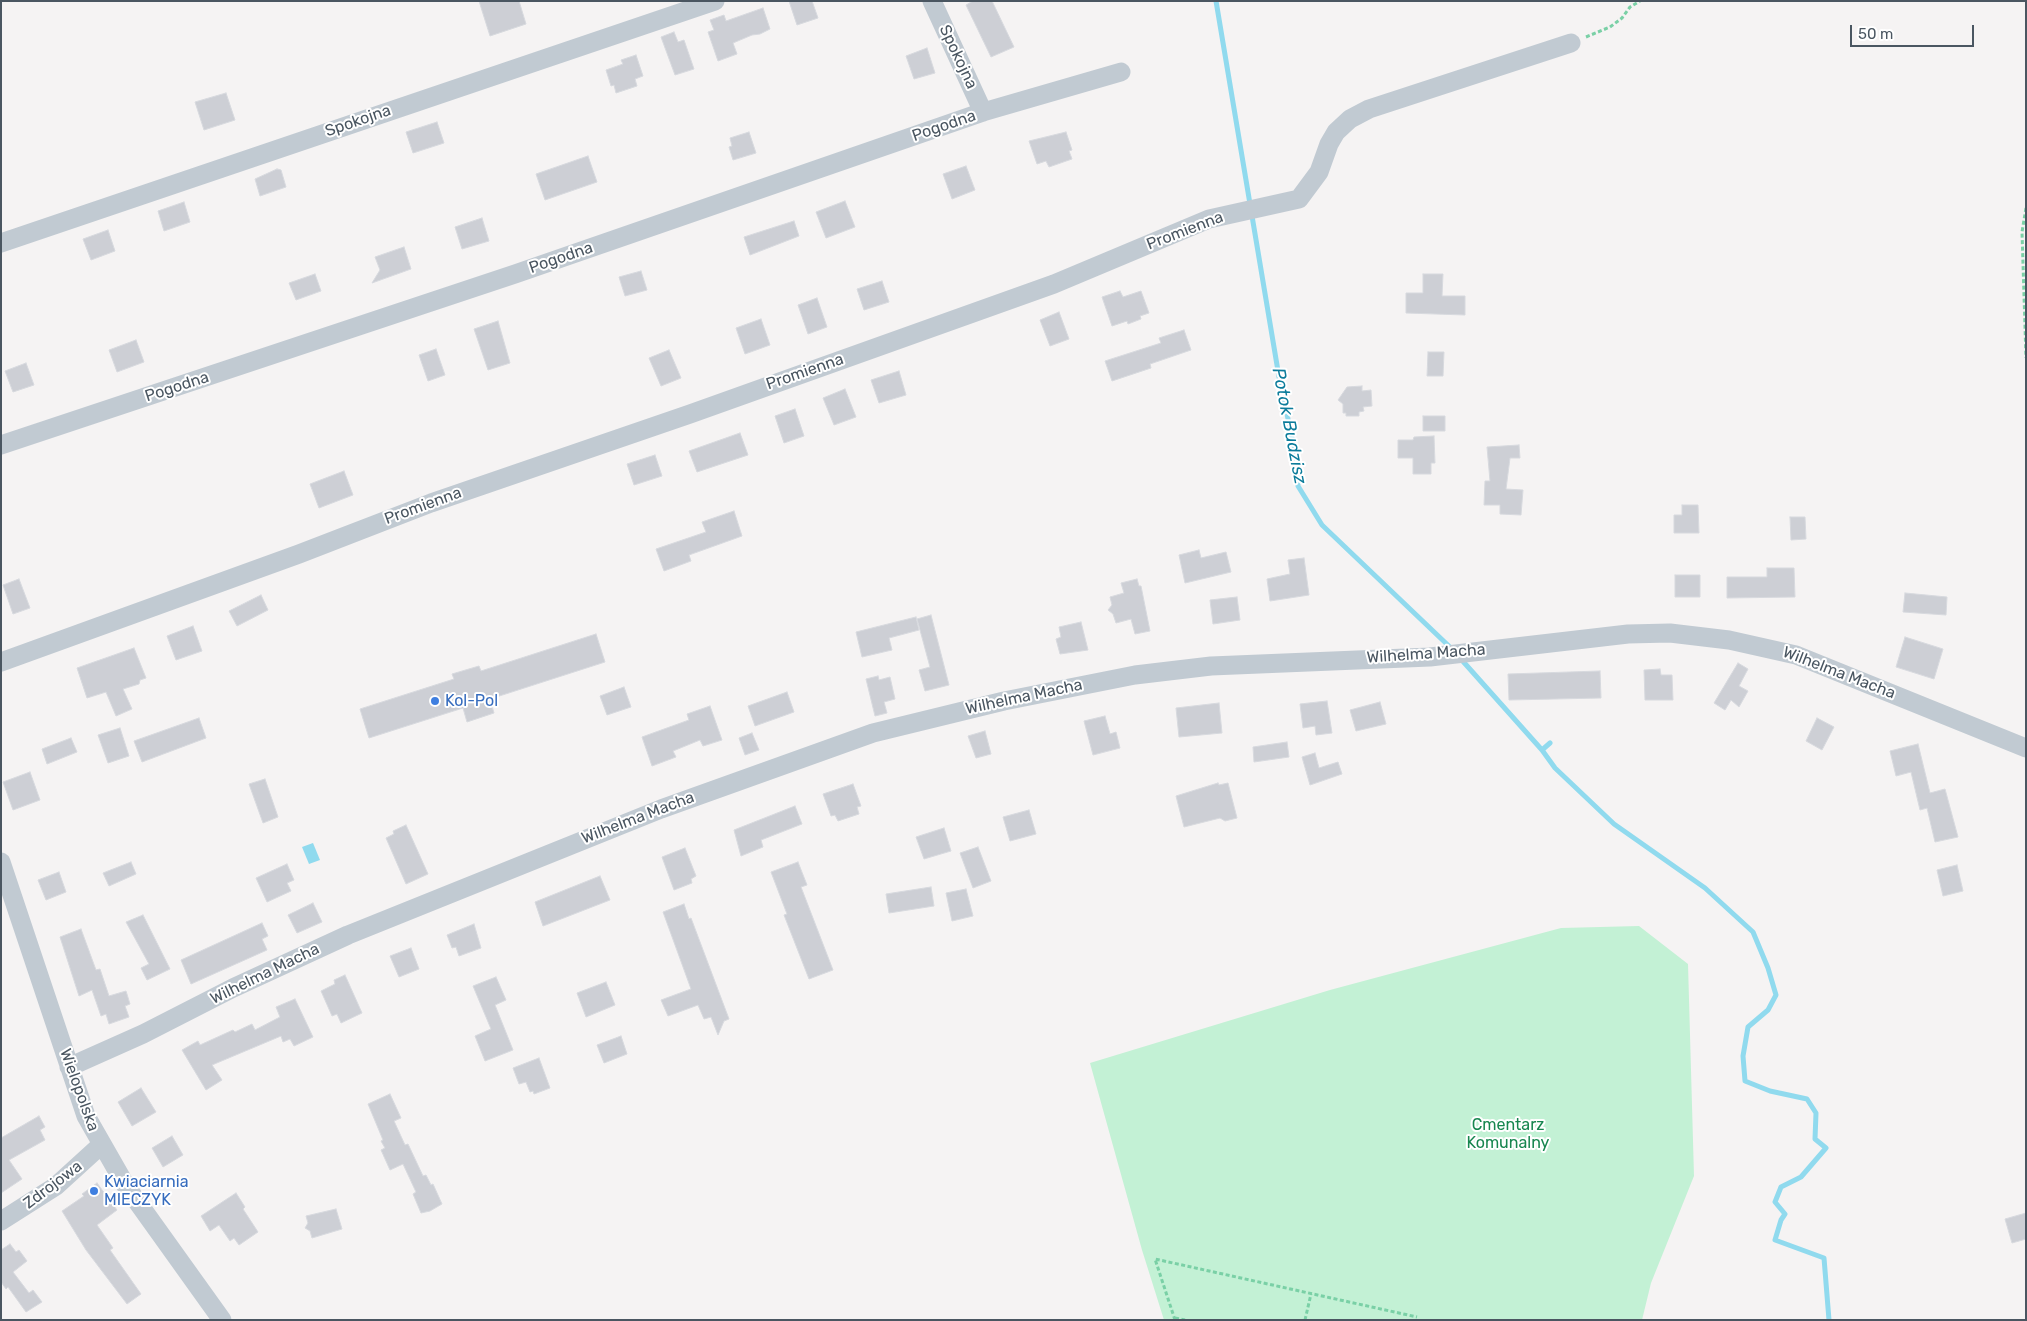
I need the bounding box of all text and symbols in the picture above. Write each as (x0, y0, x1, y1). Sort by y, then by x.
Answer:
scale bar (1852, 15, 1976, 47)
street label: Spokojna (935, 22, 981, 92)
text: 50 m (1858, 25, 1893, 43)
street label: Spokojna (323, 101, 393, 141)
street label: Pogodna (910, 106, 978, 146)
street label: Promienna (1144, 208, 1226, 254)
street label: Pogodna (527, 238, 595, 278)
street label: Promienna (764, 350, 846, 394)
water label: Potok Budzisz (1267, 366, 1311, 486)
street label: Pogodna (143, 368, 211, 406)
street label: Promienna (382, 483, 464, 529)
street label: Wilhelma Macha (1366, 640, 1486, 668)
street label: Wilhelma Macha (1780, 643, 1898, 703)
street label: Wilhelma Macha (964, 675, 1084, 719)
place label: Kol-Pol (445, 691, 498, 711)
marker: Kol-Pol (429, 695, 441, 707)
street label: Wilhelma Macha (579, 788, 697, 848)
street label: Wilhelma Macha (207, 939, 323, 1009)
street label: Wielopolska (55, 1046, 103, 1134)
park label: Cmentarz Komunalny (1467, 1115, 1549, 1153)
street label: Zdrojowa (20, 1157, 86, 1213)
place label: Kwiaciarnia MIECZYK (104, 1172, 188, 1210)
marker: Kwiaciarnia MIECZYK (88, 1185, 100, 1197)

